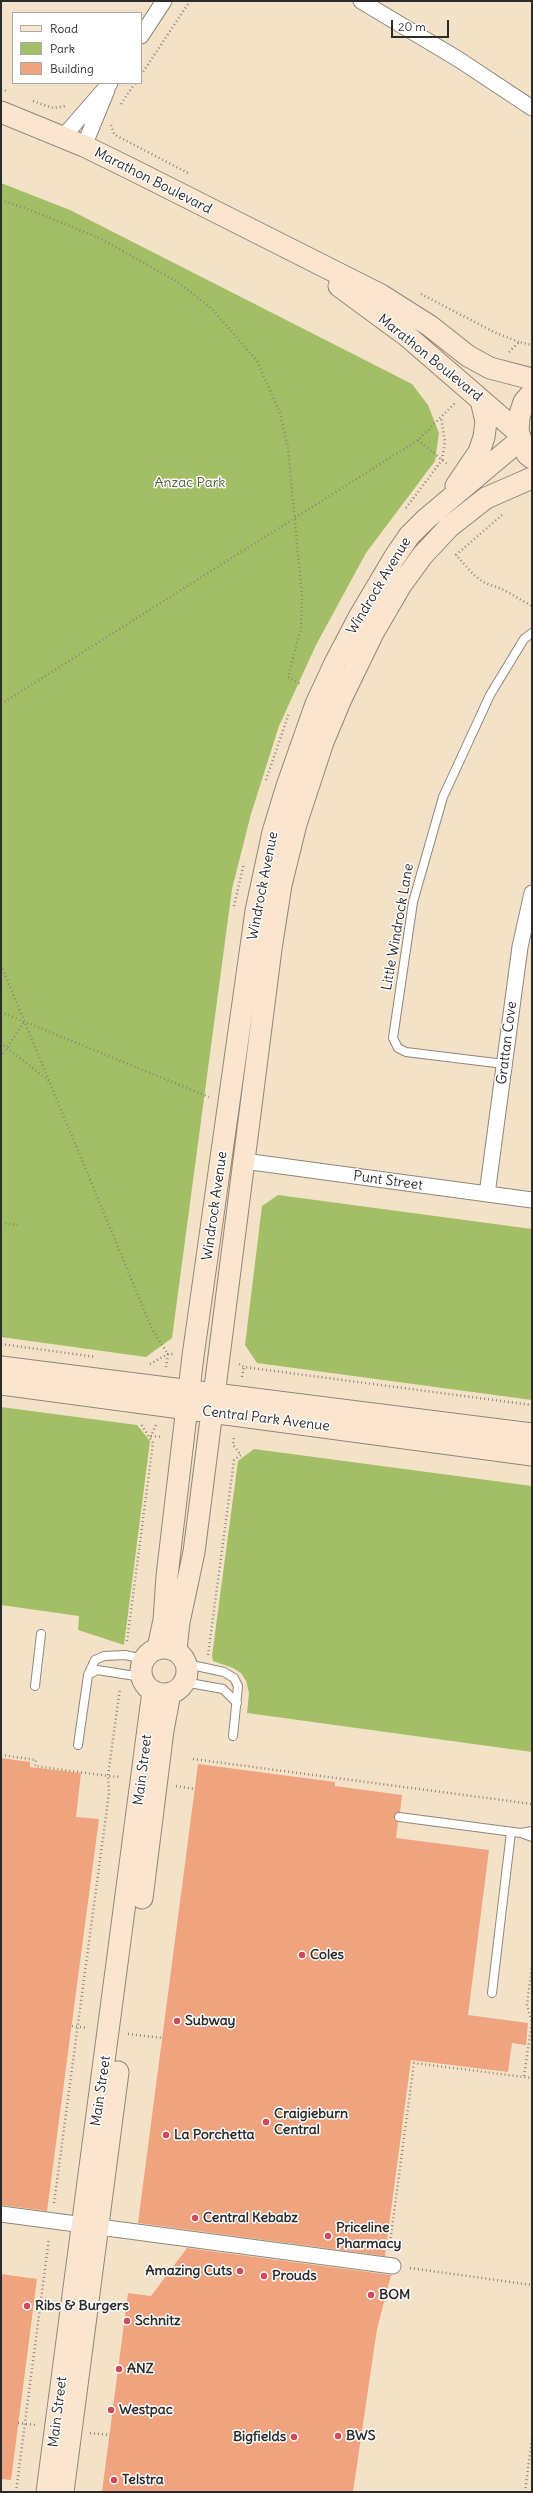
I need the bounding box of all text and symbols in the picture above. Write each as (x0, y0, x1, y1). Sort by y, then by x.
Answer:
legend (12, 12, 142, 84)
scale bar (393, 12, 451, 38)
text: 20 m (398, 19, 426, 34)
text: Road (50, 21, 78, 36)
text: Park (50, 41, 75, 56)
text: Building (50, 61, 94, 76)
street label: Marathon Boulevard (92, 144, 214, 218)
street label: Marathon Boulevard (374, 311, 486, 405)
park label: Anzac Park (155, 475, 225, 491)
street label: Windrock Avenue (343, 534, 415, 638)
street label: Windrock Avenue (244, 830, 282, 942)
street label: Little Windrock Lane (379, 862, 417, 992)
street label: Grattan Cove (494, 1000, 520, 1086)
street label: Windrock Avenue (199, 1150, 231, 1262)
street label: Punt Street (352, 1168, 424, 1194)
street label: Central Park Avenue (201, 1403, 331, 1435)
street label: Main Street (130, 1734, 156, 1806)
place label: Coles (310, 1947, 344, 1963)
marker: Coles (297, 1950, 307, 1960)
place label: Subway (185, 2013, 236, 2029)
marker: Subway (172, 2016, 182, 2026)
street label: Main Street (88, 2055, 114, 2127)
place label: Craigieburn Central (274, 2106, 348, 2138)
marker: Craigieburn Central (261, 2117, 271, 2127)
place label: La Porchetta (174, 2127, 255, 2143)
marker: La Porchetta (161, 2130, 171, 2140)
place label: Central Kebabz (203, 2210, 298, 2226)
marker: Central Kebabz (190, 2213, 200, 2223)
place label: Priceline Pharmacy (336, 2220, 401, 2252)
marker: Priceline Pharmacy (323, 2231, 333, 2241)
place label: Amazing Cuts (145, 2263, 232, 2279)
marker: Amazing Cuts (235, 2266, 245, 2276)
place label: Prouds (272, 2268, 317, 2284)
marker: Prouds (259, 2271, 269, 2281)
place label: BOM (379, 2287, 410, 2303)
marker: BOM (366, 2290, 376, 2300)
place label: Ribs & Burgers (35, 2298, 129, 2314)
marker: Ribs & Burgers (22, 2301, 32, 2311)
place label: Schnitz (135, 2313, 181, 2329)
marker: Schnitz (122, 2316, 132, 2326)
place label: ANZ (127, 2361, 154, 2377)
marker: ANZ (114, 2364, 124, 2374)
street label: Main Street (45, 2376, 71, 2448)
place label: Westpac (119, 2402, 173, 2418)
marker: Westpac (106, 2405, 116, 2415)
place label: BWS (346, 2428, 376, 2444)
place label: Bigfields (233, 2429, 286, 2445)
marker: BWS (333, 2431, 343, 2441)
marker: Bigfields (289, 2432, 299, 2442)
place label: Telstra (122, 2472, 164, 2488)
marker: Telstra (109, 2475, 119, 2485)

